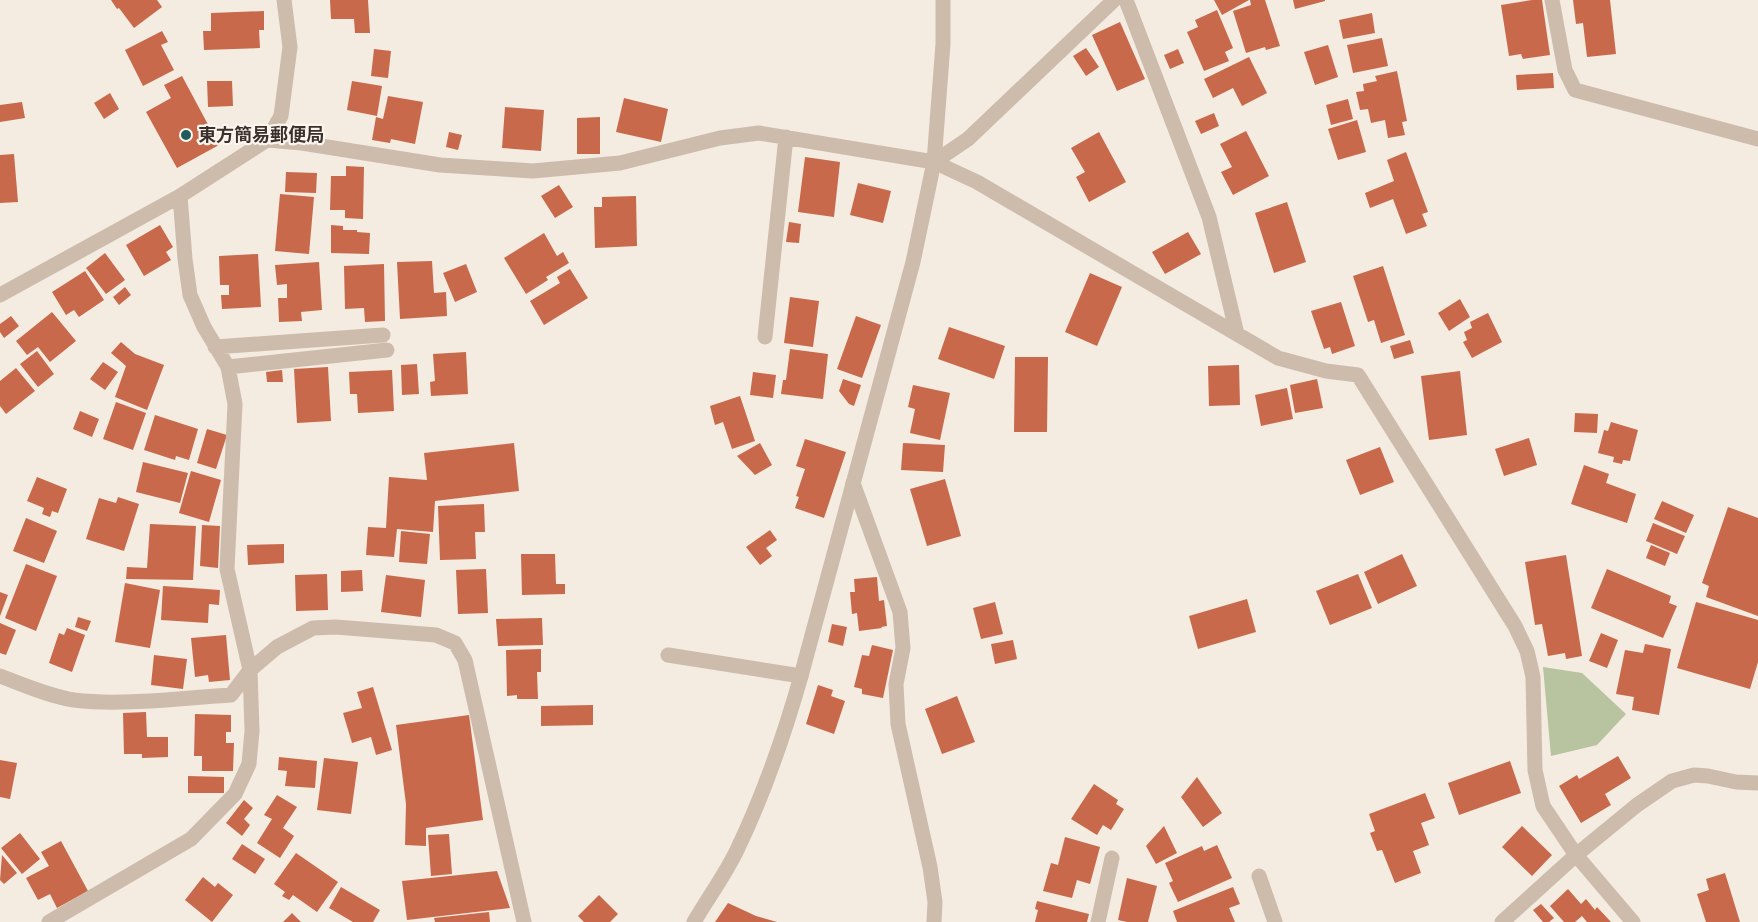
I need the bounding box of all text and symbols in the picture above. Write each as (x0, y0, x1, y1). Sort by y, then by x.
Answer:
place label: 東方簡易郵便局 (198, 123, 324, 145)
marker: 東方簡易郵便局 (179, 128, 193, 142)

